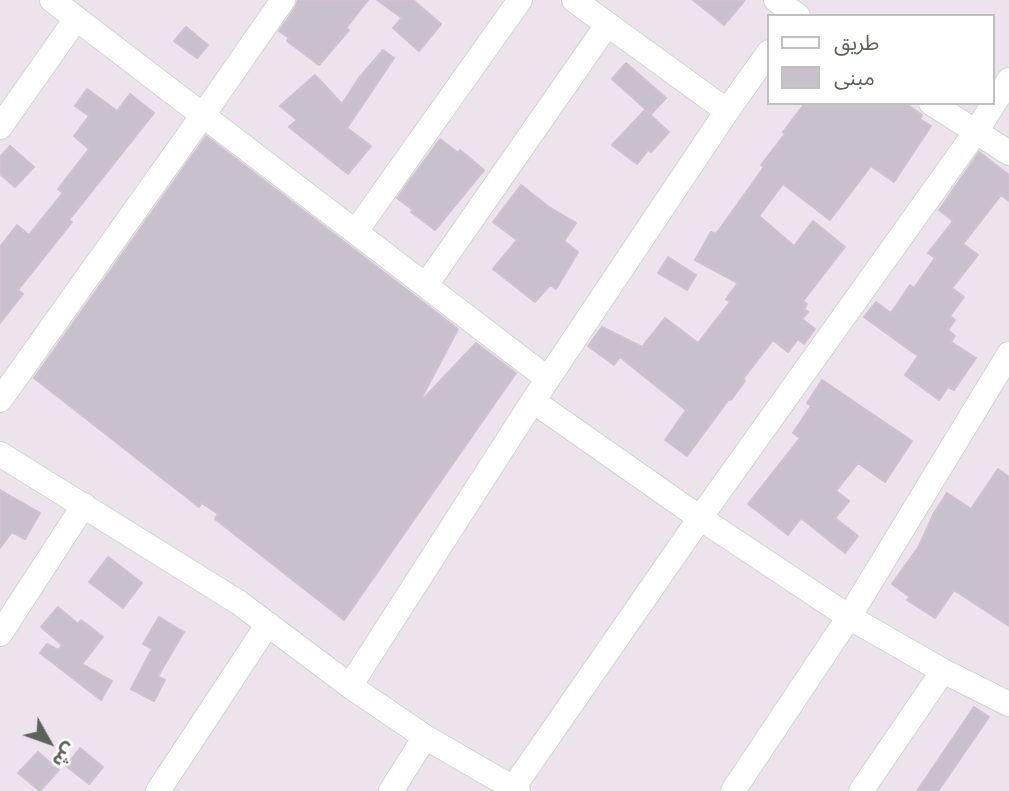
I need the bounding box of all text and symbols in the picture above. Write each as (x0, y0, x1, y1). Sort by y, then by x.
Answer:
legend (768, 14, 995, 105)
text: طريق (834, 28, 879, 56)
text: مبنى (834, 63, 875, 91)
north arrow (14, 707, 84, 777)
text: ش (47, 737, 83, 774)

